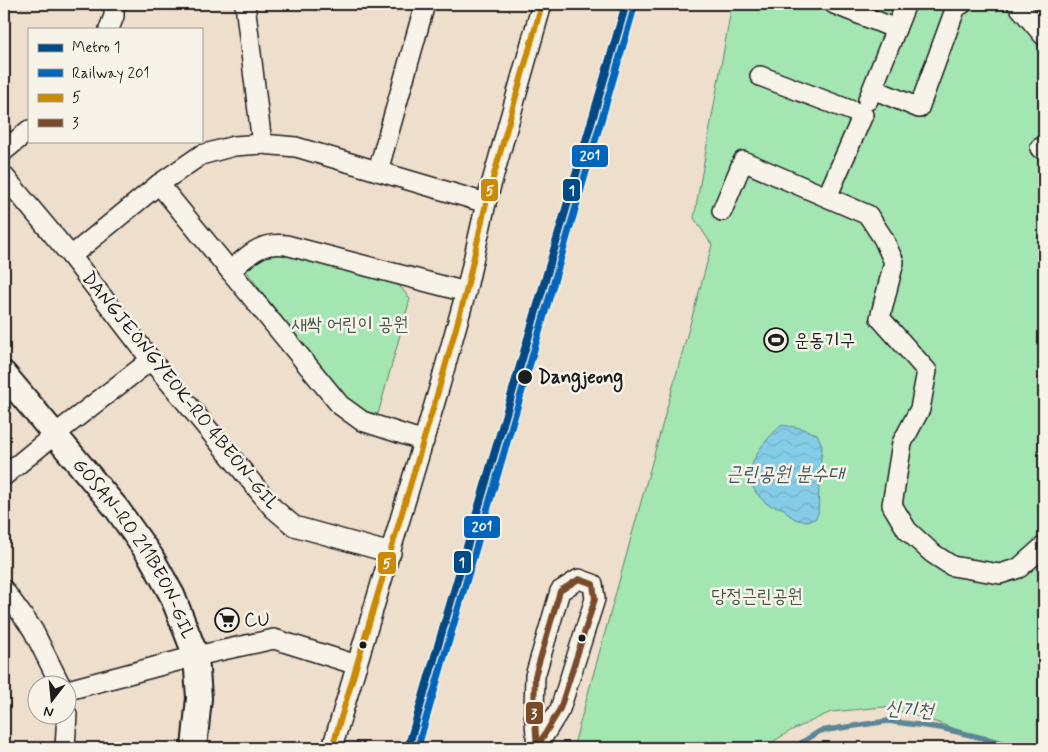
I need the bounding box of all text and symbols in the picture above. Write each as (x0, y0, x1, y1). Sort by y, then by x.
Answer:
legend (28, 28, 202, 142)
text: Metro 1 (72, 38, 121, 58)
text: Railway 201 (72, 64, 149, 84)
text: 5 (72, 88, 81, 108)
text: 3 (72, 114, 79, 134)
line badge: 201 (571, 144, 609, 168)
text: 201 (580, 147, 600, 165)
line badge: 5 (480, 178, 499, 202)
line badge: 1 (562, 178, 581, 202)
text: 5 (486, 182, 495, 200)
text: 1 (569, 182, 575, 200)
street label: DANGJEONGYEOK-RO 4BEON-GIL (76, 266, 284, 516)
park label: 새싹 어린이 공원 (291, 312, 409, 337)
sports icon: 운동기구 (763, 327, 789, 353)
place label: 운동기구 (794, 328, 855, 353)
place label: Dangjeong (538, 365, 623, 393)
marker: Dangjeong (516, 368, 534, 386)
street label: GOSAN-RO 211BEON-GIL (67, 453, 201, 643)
water label: 근린공원 분수대 (726, 461, 847, 488)
line badge: 201 (463, 515, 501, 539)
text: 201 (472, 518, 492, 536)
line badge: 1 (453, 550, 472, 574)
line badge: 5 (377, 551, 397, 575)
text: 1 (459, 554, 465, 572)
text: 5 (383, 555, 392, 573)
park label: 당정근린공원 (711, 584, 803, 609)
supermarket icon: CU (214, 607, 240, 633)
place label: CU (244, 608, 270, 633)
unlabelled marker (577, 633, 587, 643)
unlabelled marker (358, 640, 368, 650)
north arrow (28, 674, 78, 724)
water label: 신기천 (884, 695, 936, 725)
line badge: 3 (525, 701, 544, 725)
text: N (42, 702, 56, 721)
text: 3 (531, 705, 538, 723)

